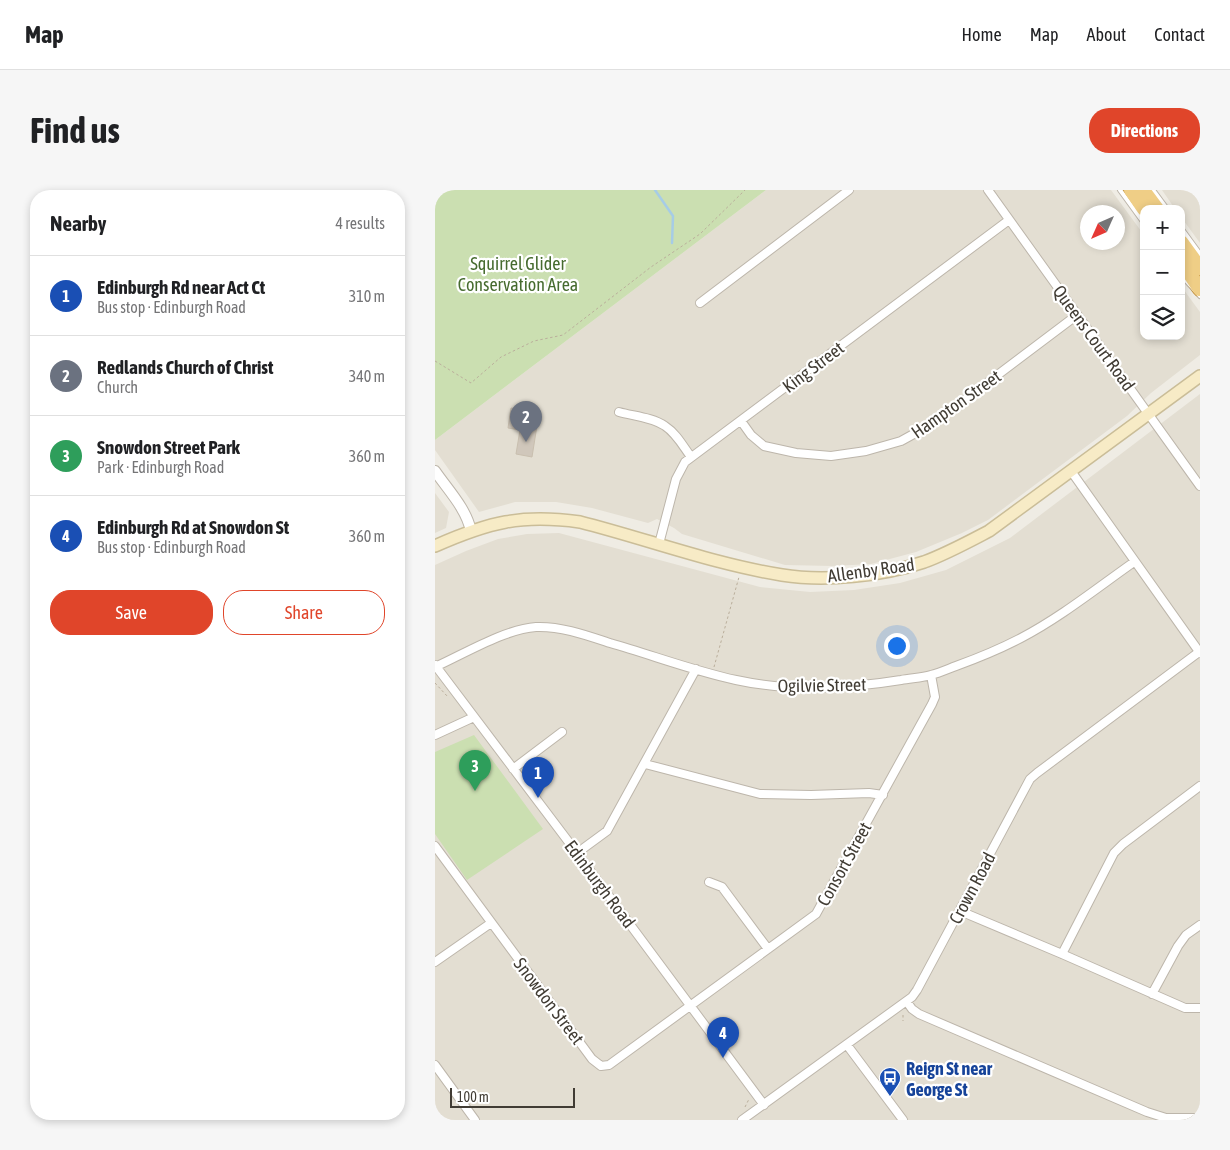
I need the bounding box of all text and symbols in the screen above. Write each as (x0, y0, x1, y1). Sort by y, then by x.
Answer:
text: Map (25, 21, 64, 48)
text: Home (962, 24, 1002, 45)
text: Map (1030, 24, 1059, 45)
text: About (1087, 24, 1126, 45)
text: Contact (1154, 24, 1205, 45)
button: Directions (1089, 108, 1200, 153)
text: Find us (30, 110, 120, 150)
north arrow (1080, 205, 1125, 250)
map controls (1140, 205, 1185, 340)
button: + (1140, 205, 1185, 250)
text: Nearby (50, 211, 106, 235)
text: 4 results (335, 214, 385, 232)
button: − (1140, 250, 1185, 295)
park label: Squirrel Glider Conservation Area (458, 253, 578, 295)
text: Edinburgh Rd near Act Ct (97, 276, 265, 298)
street label: Queens Court Road (1049, 281, 1139, 395)
text: 1 (62, 287, 70, 305)
text: 310 m (349, 287, 385, 305)
button: layers (1140, 295, 1185, 340)
text: Bus stop · Edinburgh Road (97, 298, 246, 316)
street label: King Street (778, 337, 848, 397)
text: Redlands Church of Christ (97, 356, 274, 378)
street label: Hampton Street (907, 365, 1005, 443)
text: 2 (62, 367, 70, 385)
text: 340 m (349, 367, 385, 385)
text: Church (97, 378, 138, 396)
pin: 2 (510, 401, 542, 442)
text: Snowdon Street Park (97, 436, 240, 458)
text: 3 (62, 447, 70, 465)
text: 360 m (349, 447, 385, 465)
text: Park · Edinburgh Road (97, 458, 224, 476)
text: Edinburgh Rd at Snowdon St (97, 516, 289, 538)
text: 4 (62, 527, 70, 545)
text: 360 m (349, 527, 385, 545)
text: Bus stop · Edinburgh Road (97, 538, 246, 556)
street label: Allenby Road (826, 554, 916, 586)
button: Save (50, 590, 213, 635)
button: Share (223, 590, 385, 635)
your location (884, 633, 910, 659)
street label: Ogilvie Street (777, 674, 867, 696)
pin: 3 (459, 750, 491, 791)
pin: 1 (522, 757, 554, 798)
street label: Consort Street (812, 819, 876, 909)
street label: Edinburgh Road (560, 836, 640, 932)
street label: Crown Road (944, 849, 1000, 927)
street label: Snowdon Street (510, 954, 588, 1048)
pin: 4 (707, 1017, 739, 1058)
place label: Reign St near George St (906, 1058, 993, 1100)
bus stop icon: Reign St near George St (878, 1066, 902, 1097)
scale bar (450, 1085, 575, 1108)
text: 100 m (457, 1089, 489, 1105)

